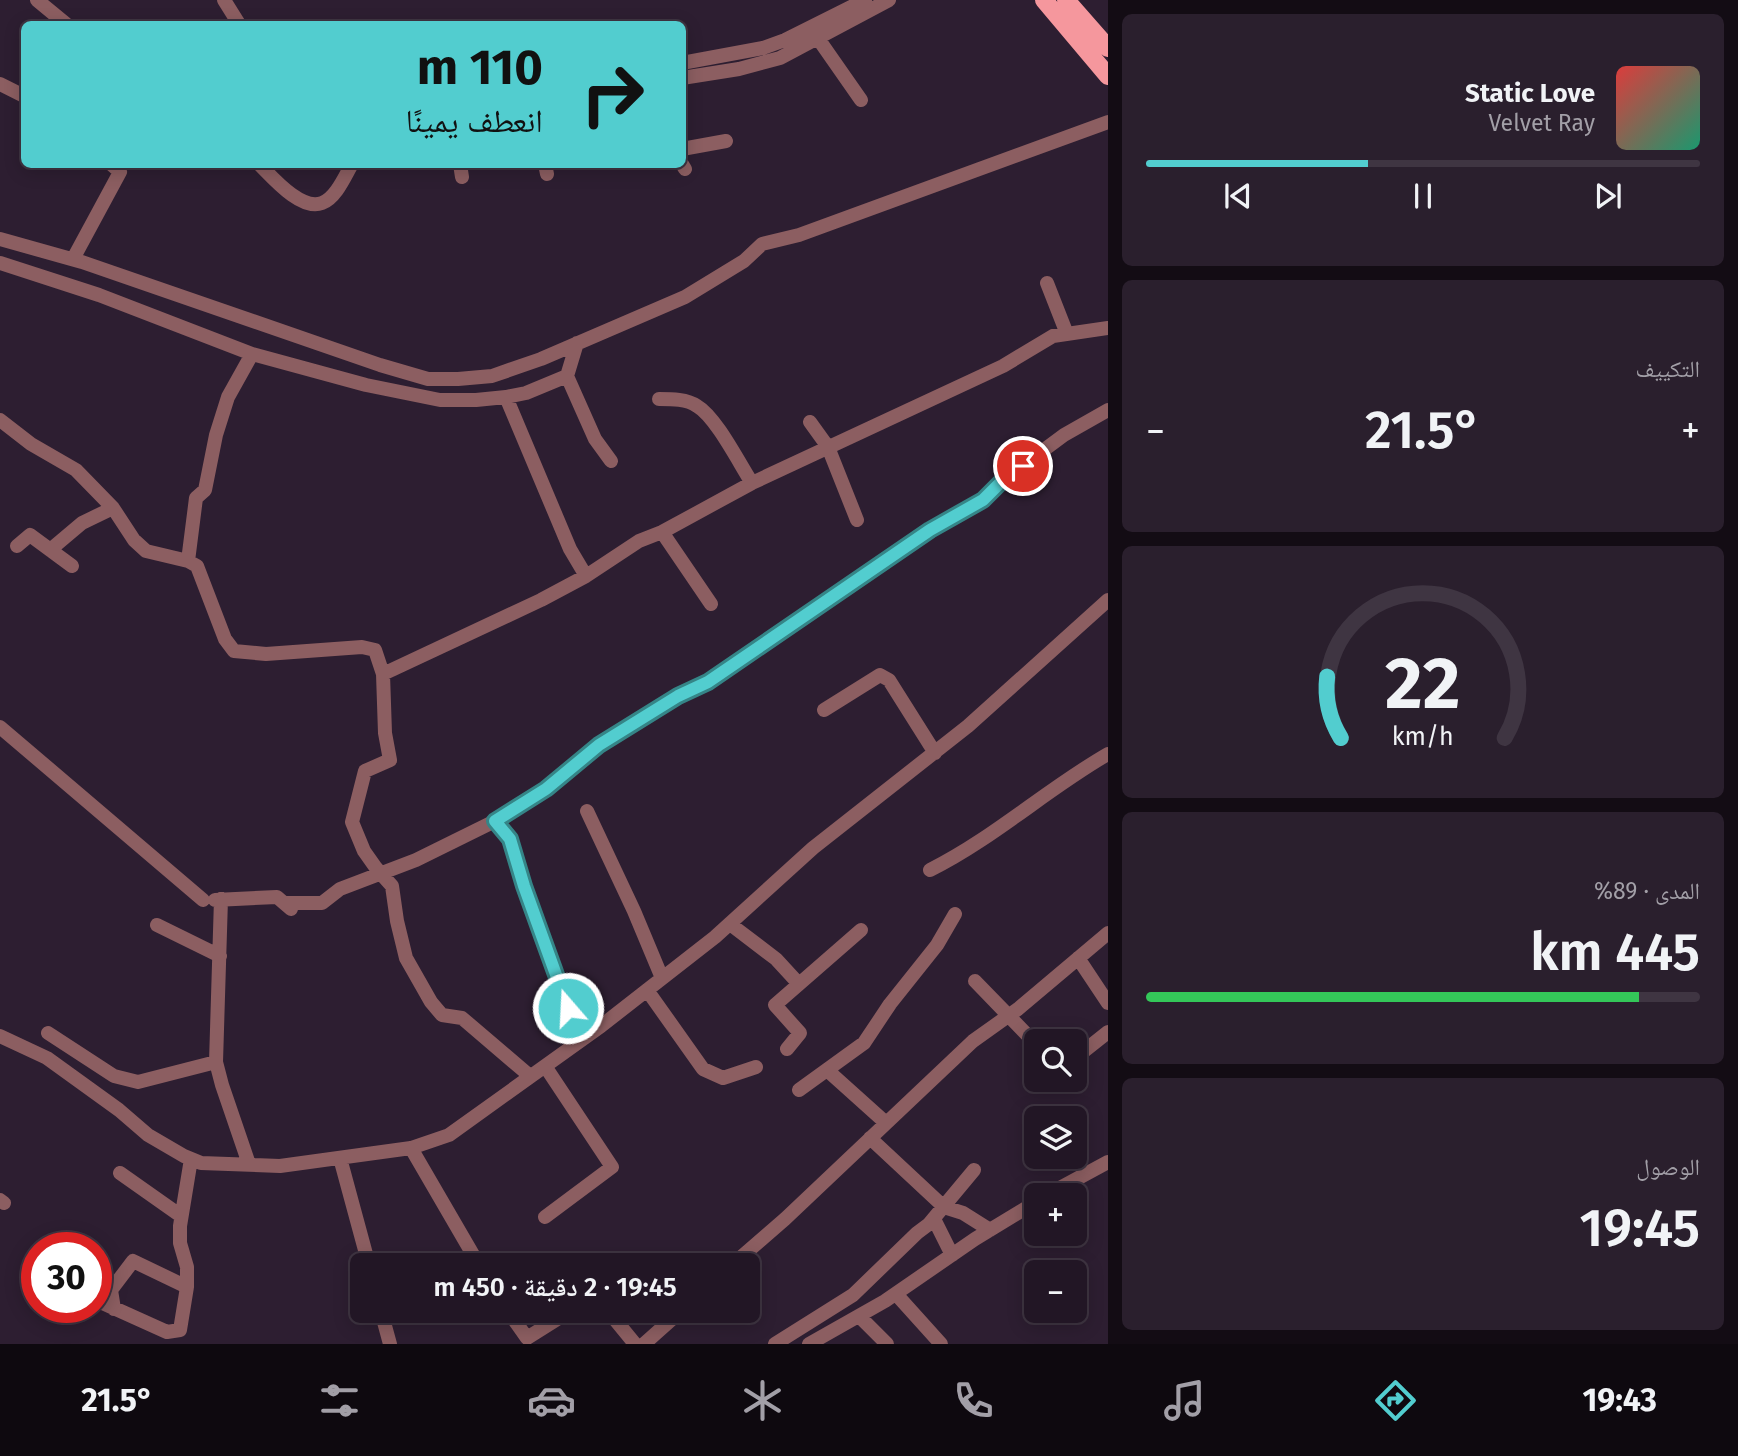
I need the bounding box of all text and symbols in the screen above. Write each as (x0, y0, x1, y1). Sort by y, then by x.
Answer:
text: 110 m (417, 38, 543, 97)
icon: right (567, 49, 658, 140)
text: Static Love (1465, 78, 1595, 109)
text: انعطف يمينًا (405, 102, 543, 140)
text: Velvet Ray (1488, 109, 1595, 137)
icon: previous (1219, 177, 1257, 215)
icon: pause (1404, 177, 1442, 215)
icon: next (1589, 177, 1627, 215)
text: التكييف (1635, 355, 1700, 383)
text: 21.5° (1365, 399, 1481, 462)
text: − (1146, 408, 1165, 454)
text: + (1681, 408, 1700, 454)
pin (993, 436, 1053, 496)
icon: arrive (1004, 447, 1042, 485)
text: 22 (1385, 640, 1461, 727)
text: km/h (1392, 722, 1454, 752)
text: المدى · 89% (1594, 877, 1700, 905)
text: 445 km (1530, 921, 1700, 984)
position arrow (531, 971, 605, 1045)
map controls (1024, 1029, 1087, 1323)
button: search (1024, 1029, 1087, 1092)
button: layers (1024, 1106, 1087, 1169)
text: الوصول (1636, 1153, 1700, 1181)
button: + (1024, 1183, 1087, 1246)
text: 19:45 (1580, 1197, 1700, 1260)
speed limit sign: 30 (21, 1232, 112, 1323)
button: − (1024, 1260, 1087, 1323)
text: 19:45 · 2 دقيقة · 450 m (433, 1272, 677, 1303)
icon: filters (315, 1376, 364, 1425)
icon: car (527, 1376, 576, 1425)
icon: climate (738, 1376, 787, 1425)
icon: phone (949, 1376, 998, 1425)
icon: music (1160, 1376, 1209, 1425)
icon: directions (1371, 1376, 1420, 1425)
text: 21.5° (81, 1381, 153, 1419)
text: 19:43 (1582, 1381, 1657, 1419)

